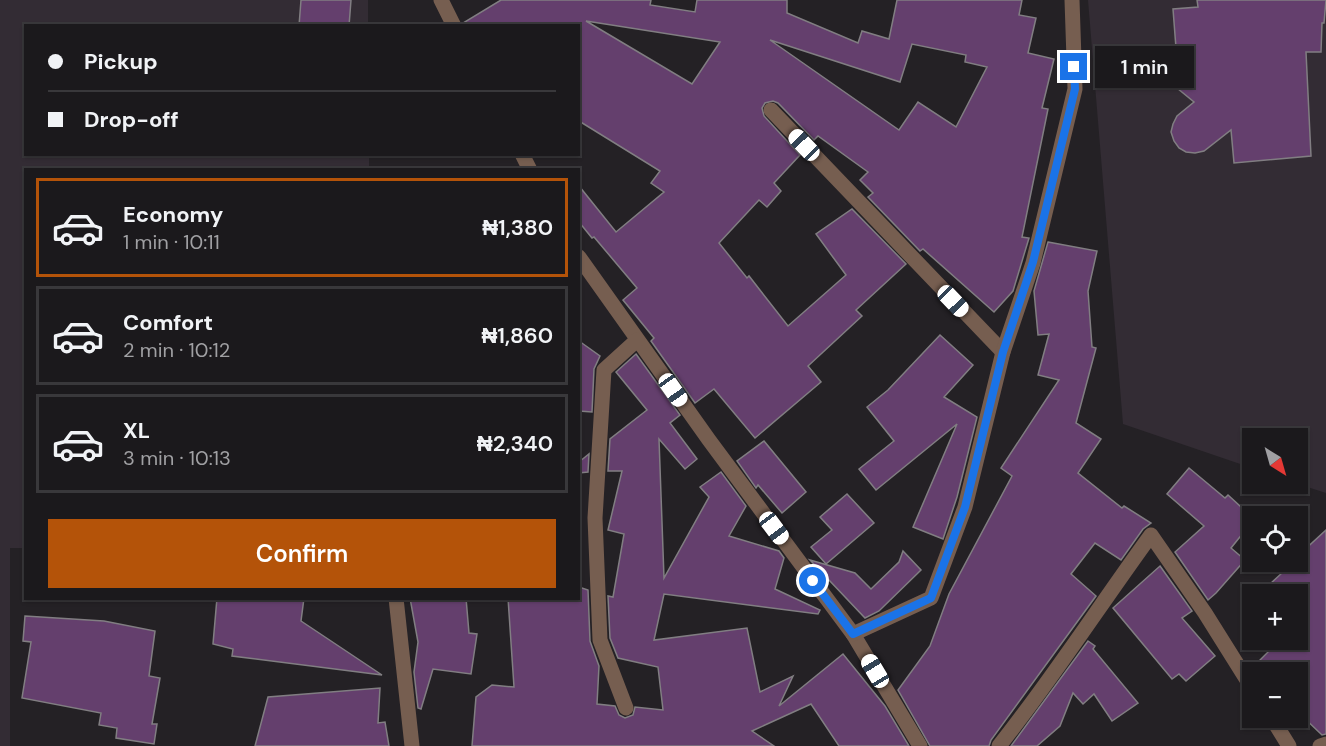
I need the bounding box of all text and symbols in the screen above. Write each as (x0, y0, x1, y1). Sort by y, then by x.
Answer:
callout: 1 min (1095, 46, 1194, 88)
text: Pickup (84, 47, 158, 76)
route end (1060, 53, 1087, 80)
text: 1 min (1121, 54, 1168, 80)
text: Drop-off (84, 105, 179, 134)
car (785, 126, 823, 164)
text: Economy (123, 200, 223, 229)
icon: car (51, 201, 105, 255)
text: ₦1,380 (482, 213, 553, 242)
text: 1 min · 10:11 (123, 229, 220, 255)
car (934, 282, 972, 320)
text: Comfort (123, 308, 213, 337)
icon: car (51, 309, 105, 363)
text: ₦1,860 (481, 321, 553, 350)
text: 2 min · 10:12 (123, 337, 230, 363)
car (655, 370, 691, 410)
text: XL (123, 416, 150, 445)
icon: car (51, 417, 105, 471)
north arrow (1242, 428, 1308, 494)
map controls (1242, 428, 1308, 728)
text: ₦2,340 (477, 429, 553, 458)
text: 3 min · 10:13 (123, 445, 231, 471)
button: locate (1242, 506, 1308, 572)
car (756, 508, 792, 548)
button: Confirm (48, 519, 556, 588)
route start (799, 567, 826, 594)
button: + (1242, 584, 1308, 650)
car (858, 651, 892, 691)
button: − (1242, 662, 1308, 728)

